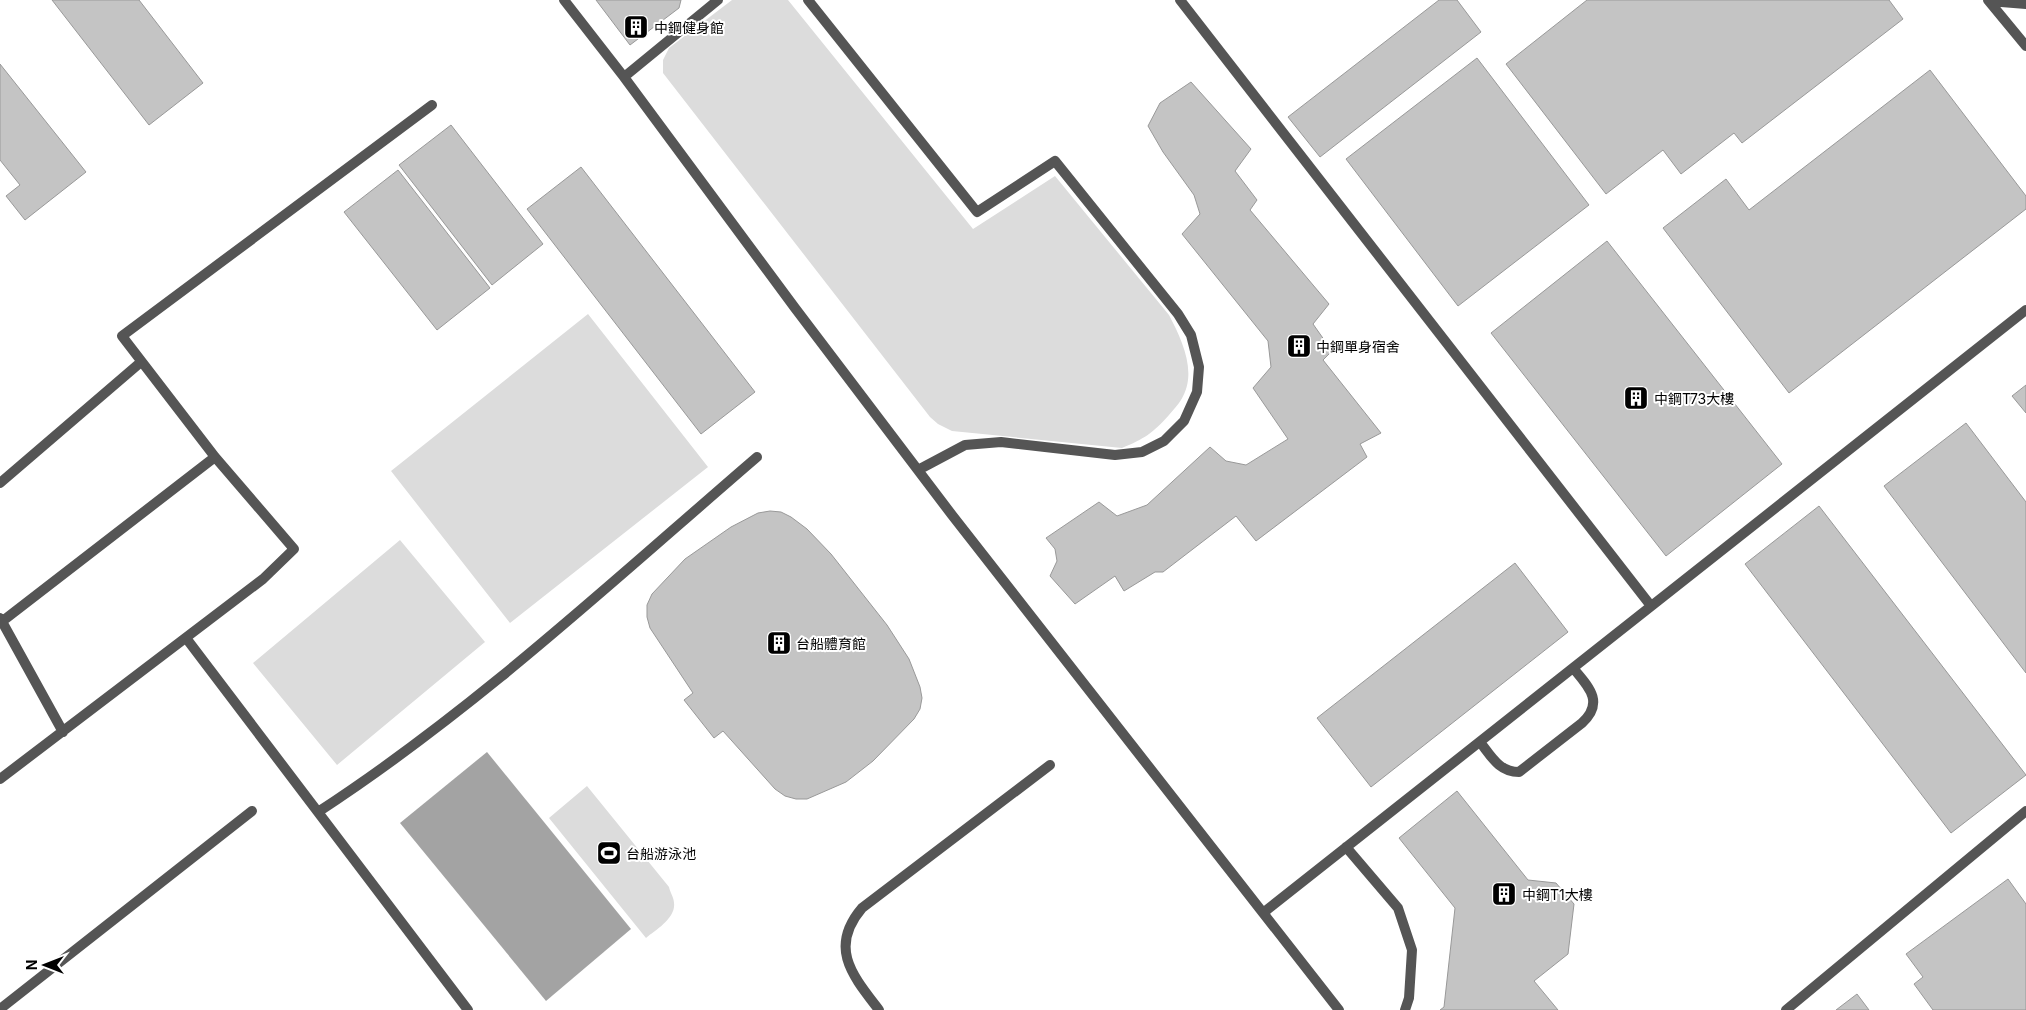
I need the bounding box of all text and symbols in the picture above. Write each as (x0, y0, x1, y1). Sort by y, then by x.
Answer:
building icon: 中鋼健身館 (623, 14, 649, 40)
place label: 中鋼健身館 (654, 19, 724, 36)
building icon: 中鋼單身宿舍 (1286, 333, 1312, 359)
place label: 中鋼單身宿舍 (1316, 338, 1400, 355)
building icon: 中鋼T73大樓 (1623, 385, 1649, 411)
place label: 中鋼T73大樓 (1654, 390, 1734, 407)
building icon: 台船體育館 (766, 630, 792, 656)
place label: 台船體育館 (796, 635, 866, 652)
sports icon: 台船游泳池 (596, 840, 622, 866)
place label: 台船游泳池 (626, 845, 696, 862)
building icon: 中鋼T1大樓 (1491, 881, 1517, 907)
place label: 中鋼T1大樓 (1522, 886, 1593, 903)
north arrow (20, 940, 70, 990)
text: N (23, 960, 40, 970)

